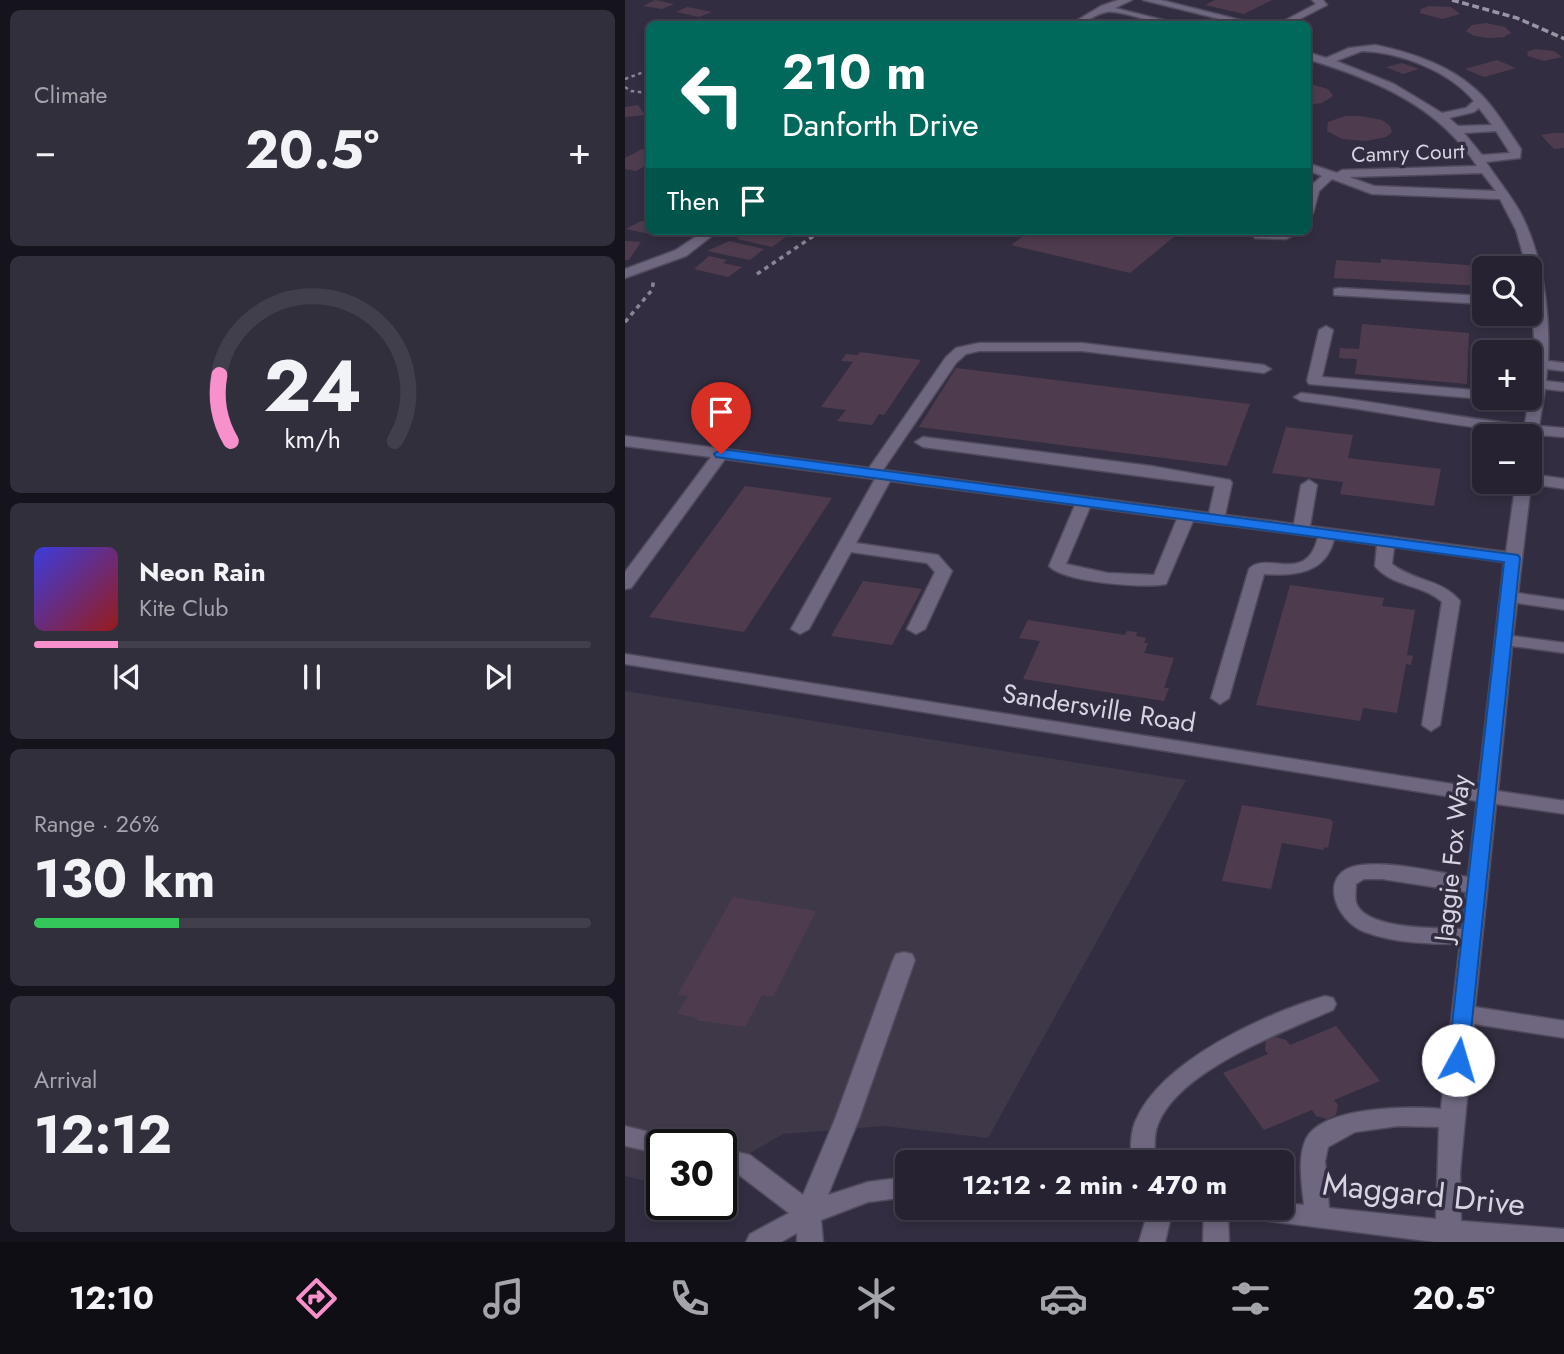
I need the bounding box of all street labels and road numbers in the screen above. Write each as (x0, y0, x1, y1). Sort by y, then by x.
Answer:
street label: Camry Court (1351, 136, 1465, 170)
street label: Sandersville Road (1000, 674, 1198, 742)
street label: Jaggie Fox Way (1424, 772, 1480, 947)
street label: Maggard Drive (1321, 1161, 1527, 1227)

